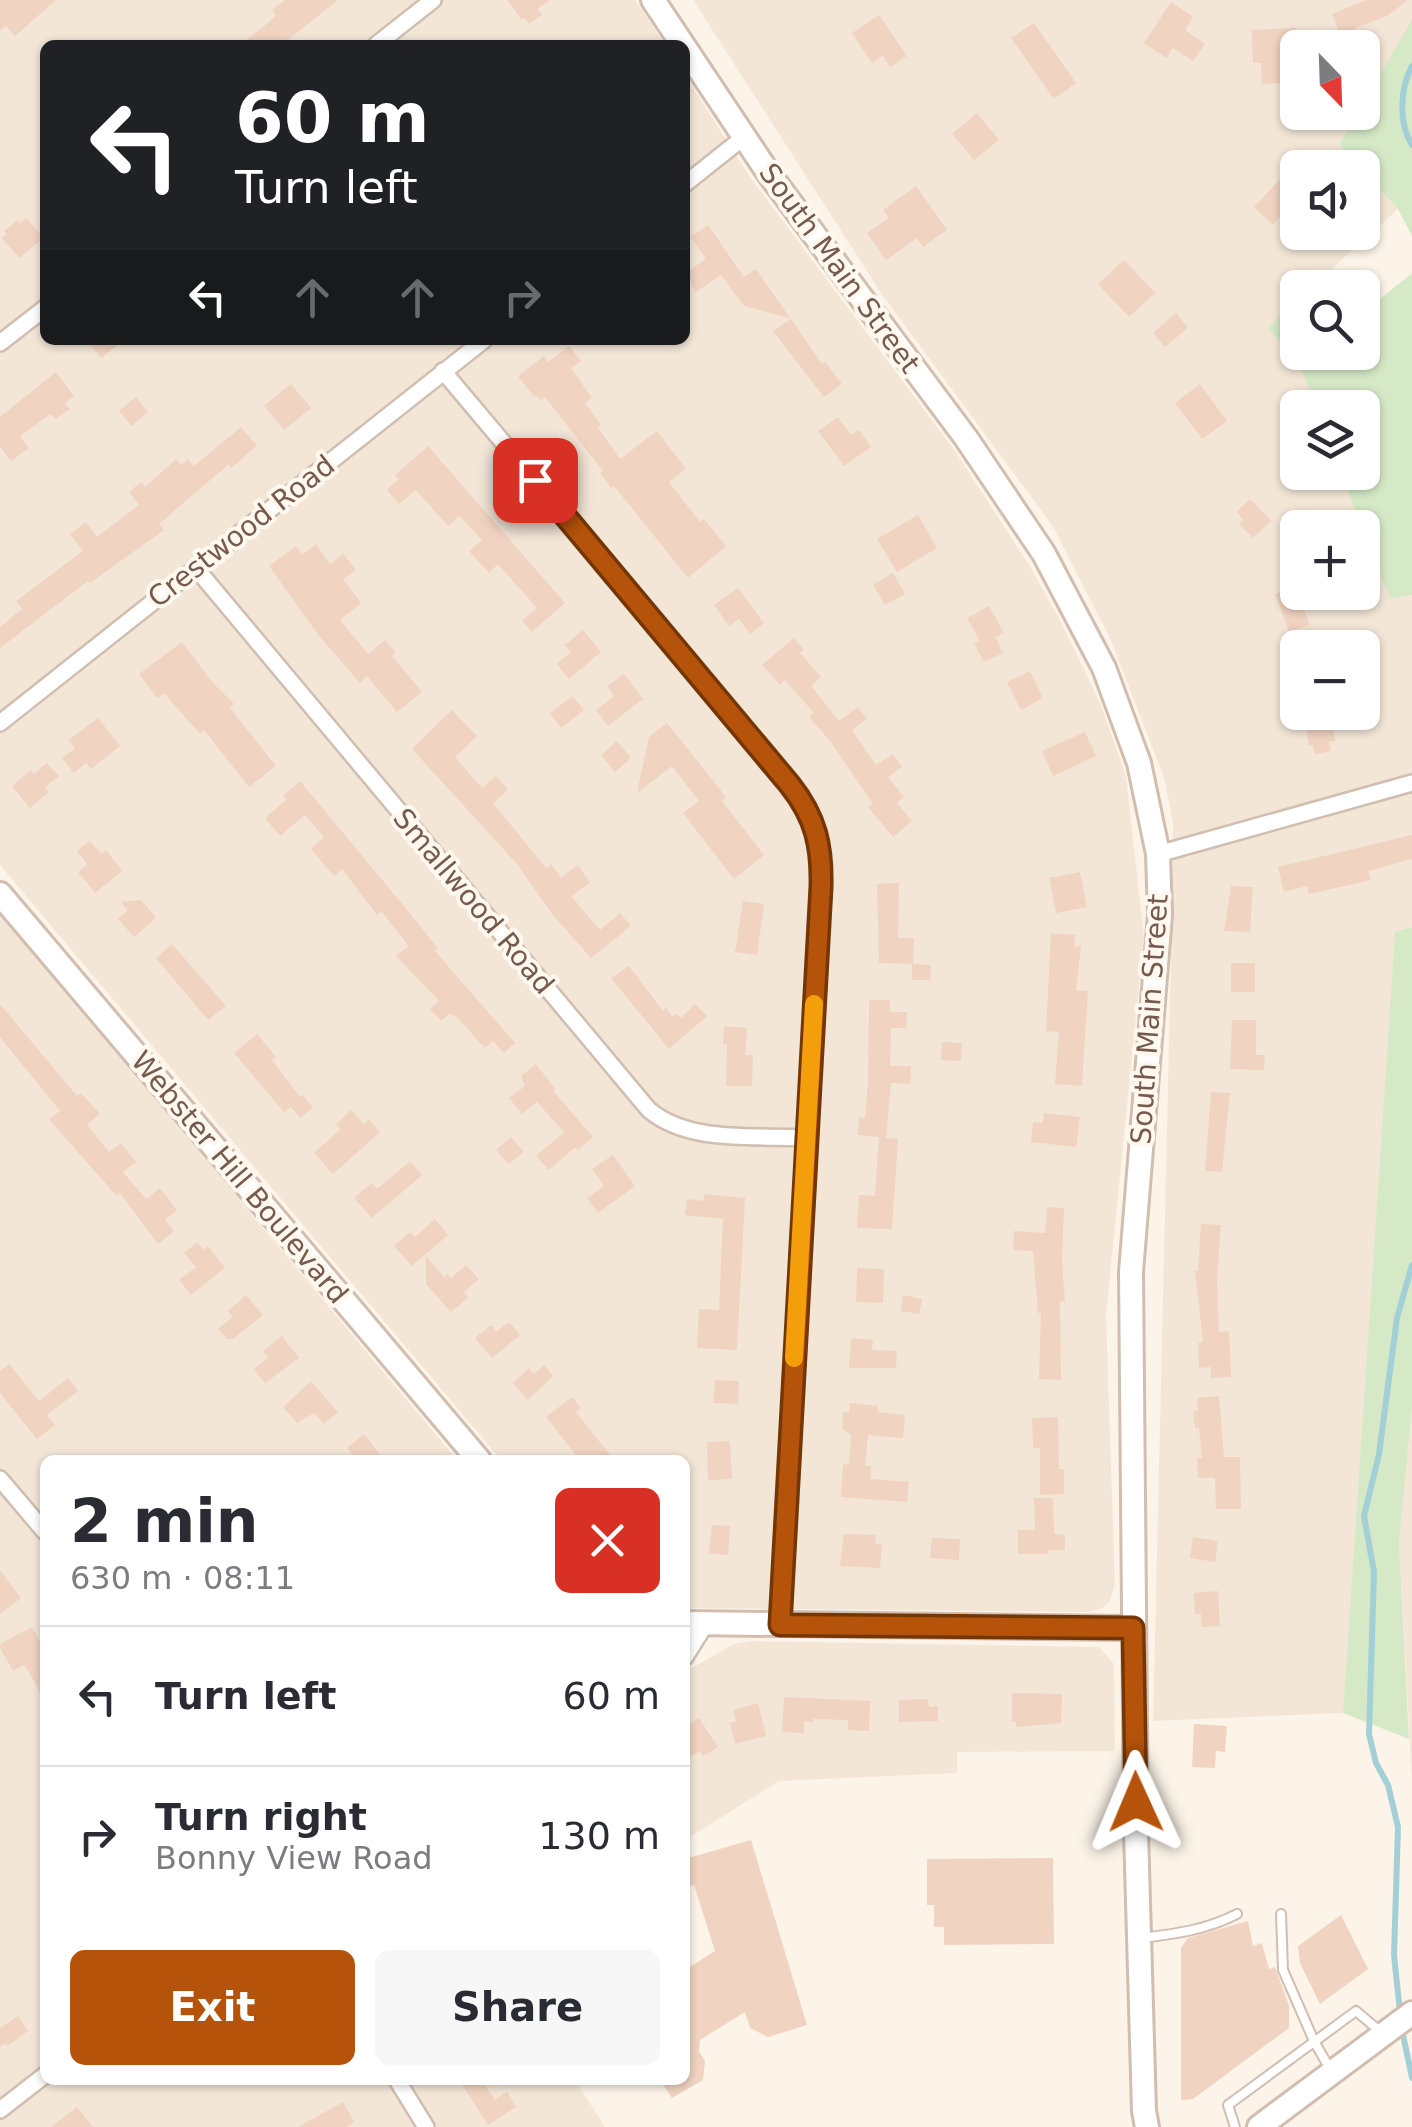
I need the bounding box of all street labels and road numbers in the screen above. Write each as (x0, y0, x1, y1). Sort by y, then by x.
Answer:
street label: South Main Street (752, 157, 927, 380)
street label: Crestwood Road (142, 448, 341, 614)
street label: Smallwood Road (386, 802, 561, 1001)
street label: South Main Street (1124, 893, 1175, 1145)
street label: Webster Hill Boulevard (124, 1044, 355, 1310)

